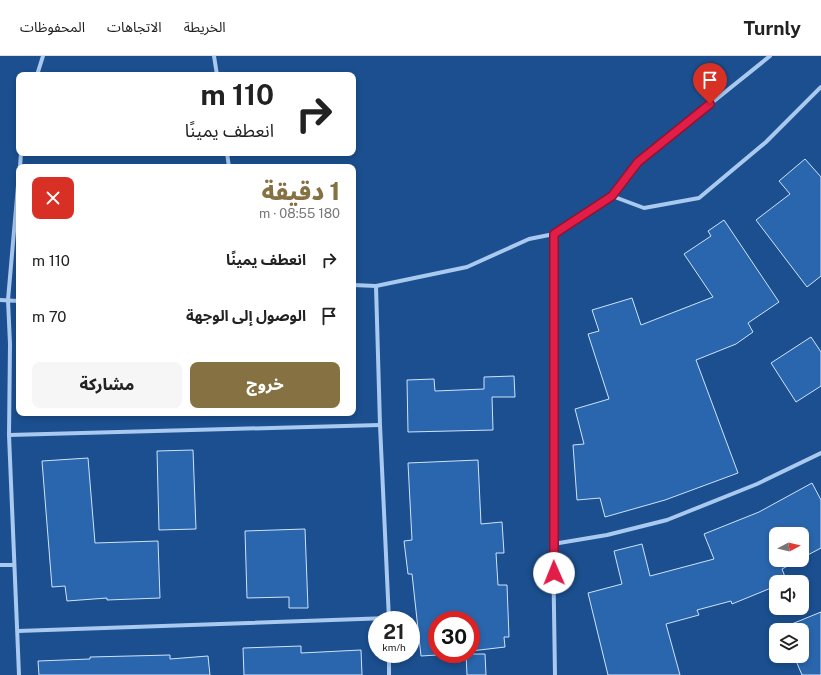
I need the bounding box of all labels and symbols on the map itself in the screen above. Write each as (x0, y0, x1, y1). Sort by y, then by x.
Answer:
pin (693, 63, 727, 104)
north arrow (769, 527, 809, 567)
position arrow (533, 552, 575, 594)
speed limit sign: 30 (428, 611, 480, 663)

